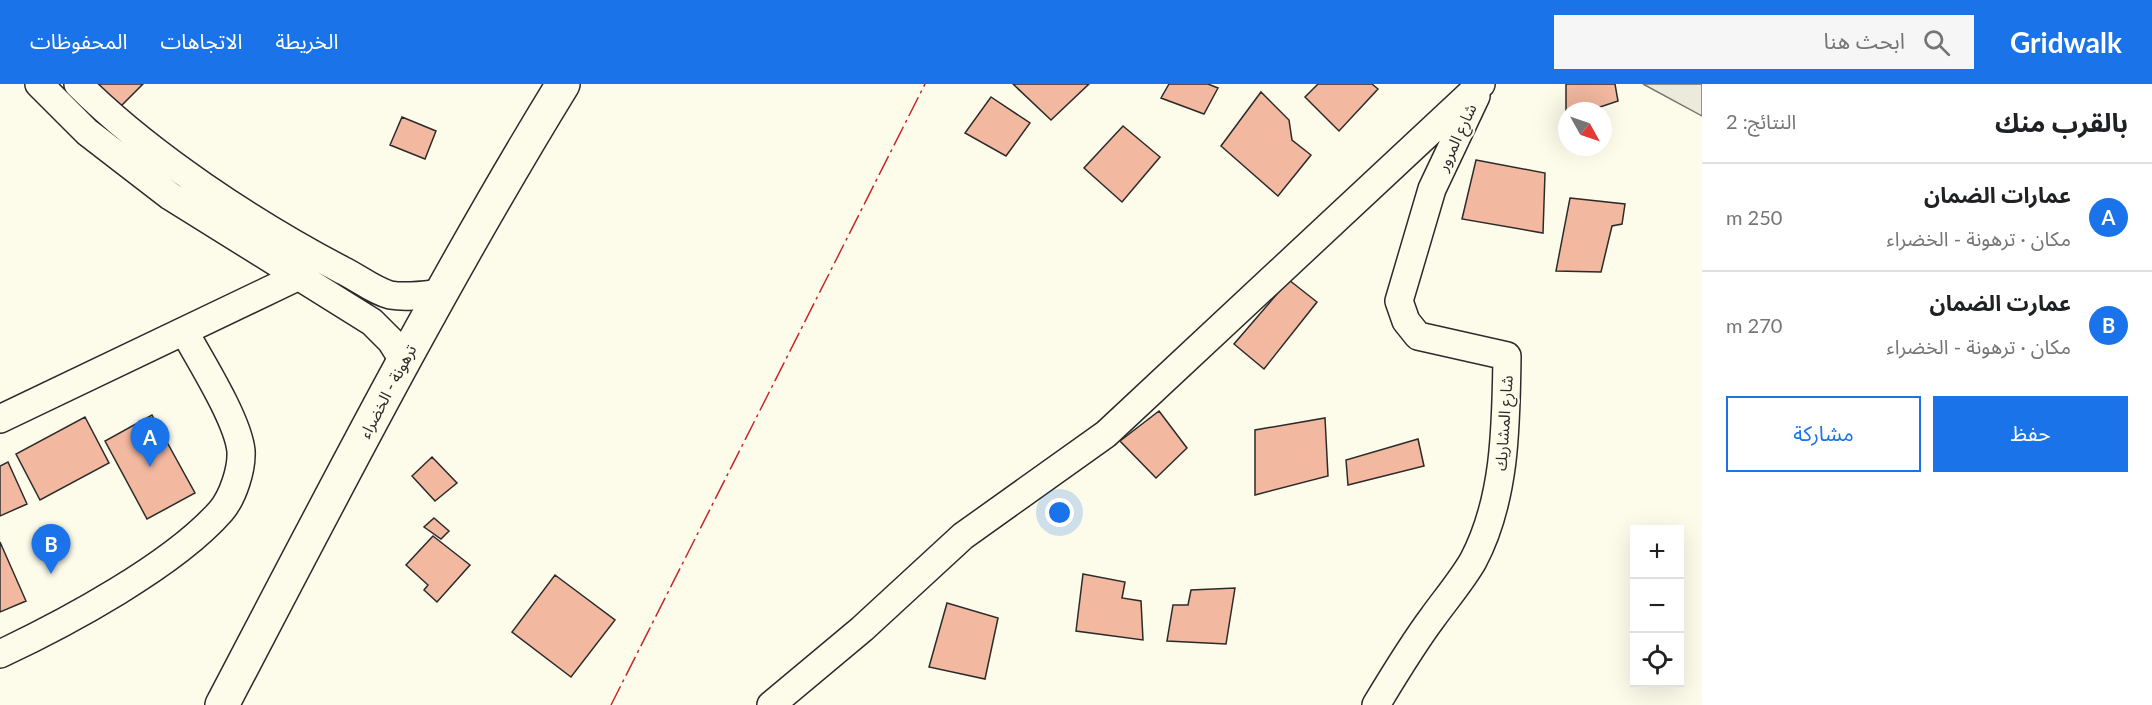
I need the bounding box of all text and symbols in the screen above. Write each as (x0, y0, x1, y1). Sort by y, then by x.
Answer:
search box (1554, 15, 1974, 69)
text: Gridwalk (2010, 25, 2122, 59)
icon: search (1920, 26, 1953, 59)
text: ابحث هنا (1824, 27, 1905, 54)
text: المحفوظات (30, 28, 127, 53)
text: الاتجاهات (160, 28, 242, 53)
text: الخريطة (275, 28, 338, 53)
street label: شارع المرور (1432, 100, 1483, 176)
north arrow (1558, 102, 1612, 156)
text: بالقرب منك (1995, 106, 2128, 138)
text: النتائج: 2 (1726, 109, 1796, 133)
text: عمارات الضمان (1924, 181, 2071, 208)
text: 250 m (1726, 205, 1782, 229)
text: A (2102, 205, 2115, 229)
text: مكان · ترهونة - الخضراء (1887, 226, 2071, 250)
text: عمارت الضمان (1929, 289, 2071, 316)
text: 270 m (1726, 313, 1782, 337)
text: B (2102, 313, 2115, 337)
text: مكان · ترهونة - الخضراء (1887, 334, 2071, 358)
street label: ترهونة - الخضراء (354, 341, 421, 441)
street label: شارع المشاريك (1490, 375, 1520, 472)
button: مشاركة (1726, 396, 1921, 472)
button: حفظ (1933, 396, 2128, 472)
pin: A (130, 418, 170, 467)
your location (1045, 498, 1074, 527)
pin: B (32, 524, 70, 574)
map controls (1630, 525, 1684, 687)
button: + (1630, 525, 1684, 579)
button: − (1630, 579, 1684, 633)
button: locate (1630, 633, 1684, 687)

